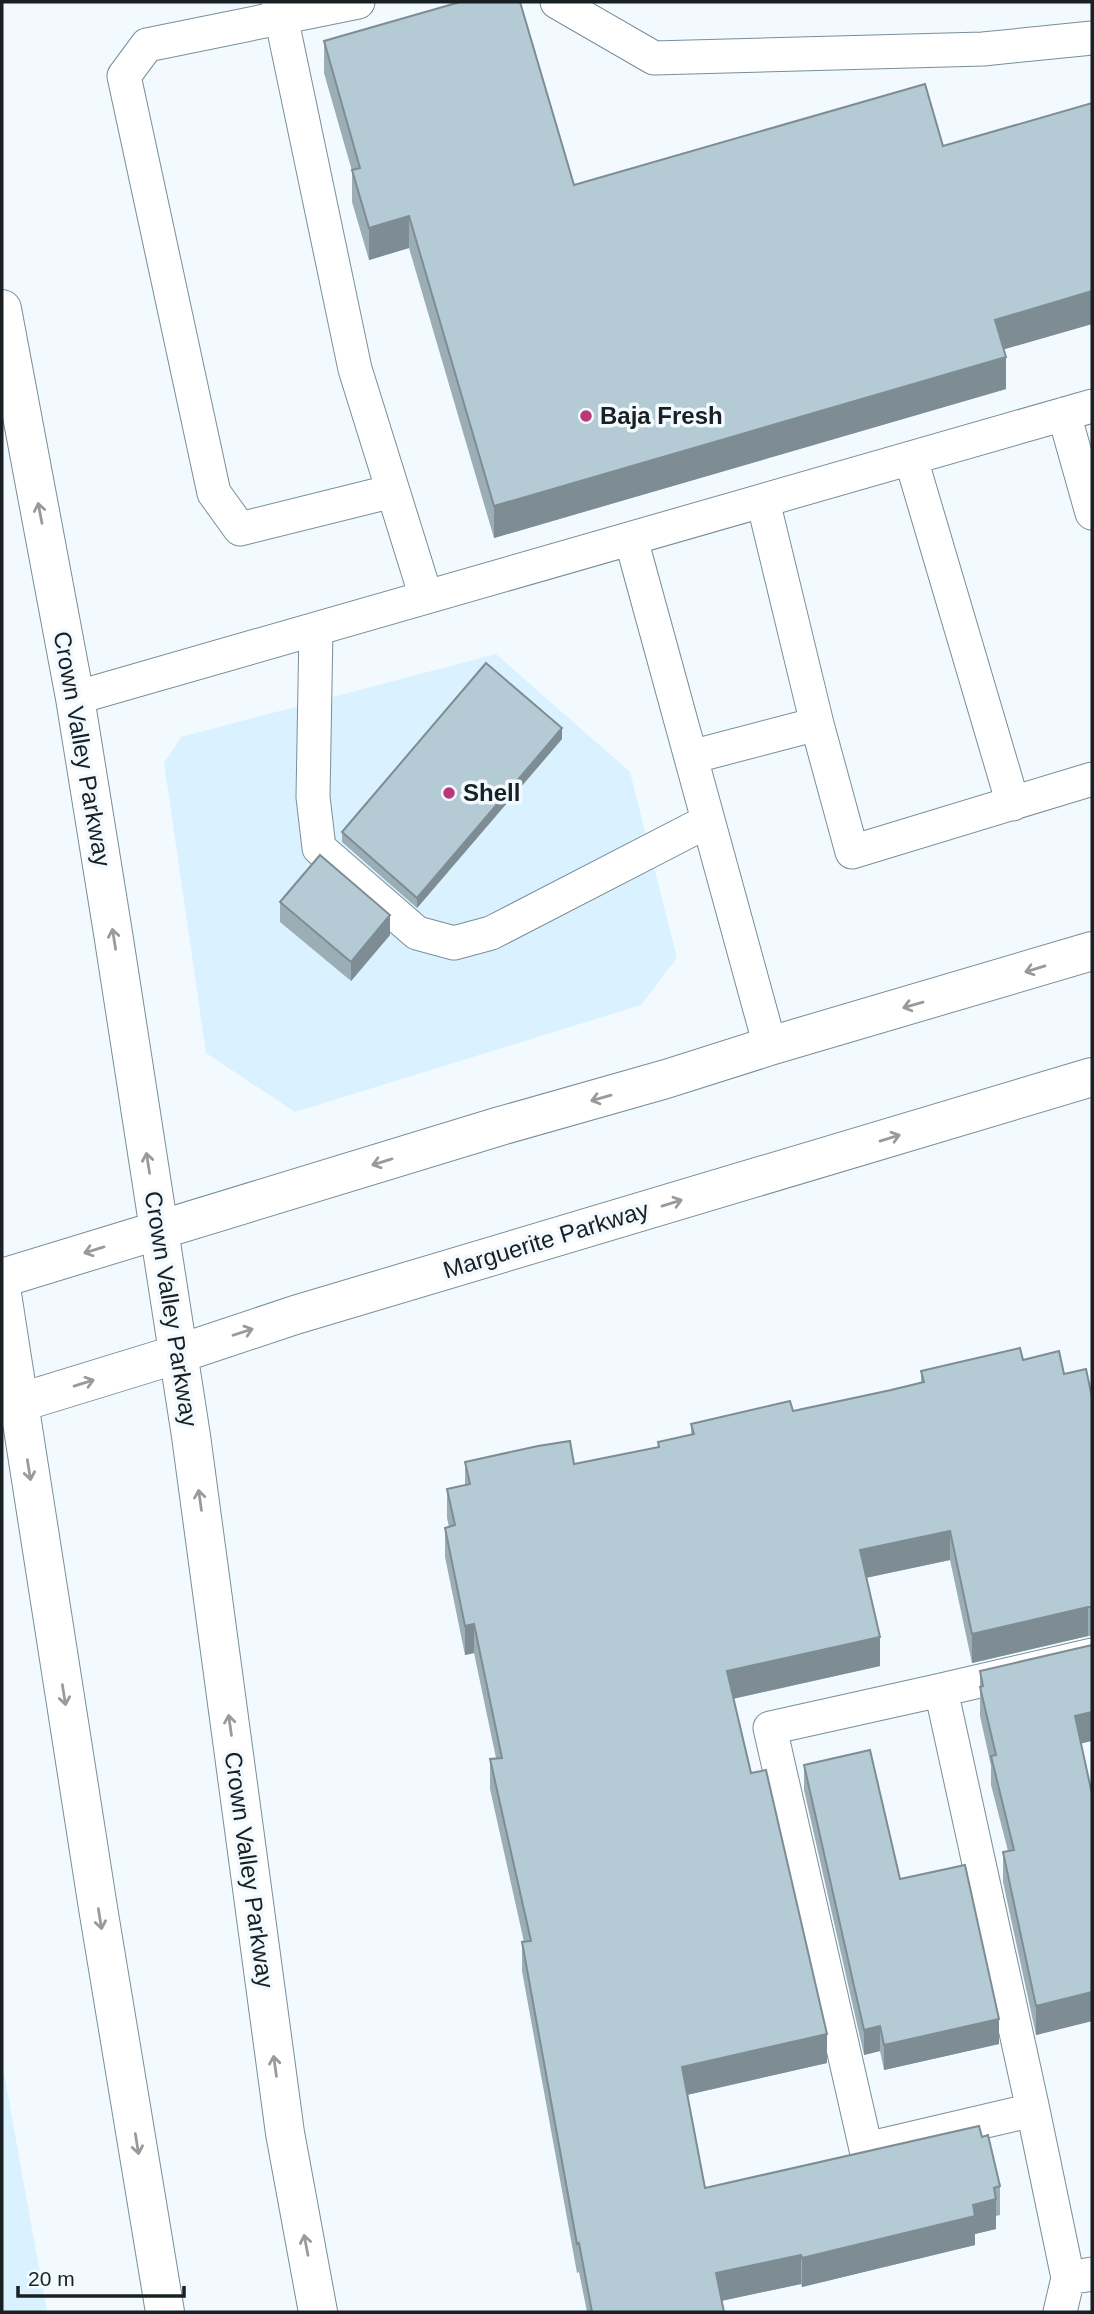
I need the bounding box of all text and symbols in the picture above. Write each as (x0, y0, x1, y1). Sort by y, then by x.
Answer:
place label: Baja Fresh (600, 402, 723, 429)
marker: Baja Fresh (578, 408, 594, 424)
one-way arrow (33, 502, 46, 525)
street label: Crown Valley Parkway (49, 629, 116, 869)
place label: Shell (463, 779, 520, 806)
marker: Shell (441, 785, 457, 801)
one-way arrow (107, 928, 120, 950)
one-way arrow (1024, 963, 1046, 976)
one-way arrow (902, 999, 924, 1012)
one-way arrow (590, 1092, 612, 1105)
one-way arrow (879, 1130, 901, 1143)
one-way arrow (141, 1153, 154, 1175)
one-way arrow (372, 1157, 394, 1170)
street label: Crown Valley Parkway (140, 1189, 203, 1429)
street label: Marguerite Parkway (440, 1195, 652, 1284)
one-way arrow (661, 1195, 683, 1208)
one-way arrow (83, 1245, 105, 1258)
one-way arrow (232, 1325, 254, 1338)
one-way arrow (72, 1375, 94, 1388)
one-way arrow (23, 1458, 36, 1481)
one-way arrow (193, 1489, 206, 1512)
one-way arrow (58, 1683, 71, 1706)
one-way arrow (223, 1715, 236, 1737)
street label: Crown Valley Parkway (220, 1750, 279, 1990)
one-way arrow (93, 1907, 107, 1930)
one-way arrow (269, 2055, 282, 2078)
one-way arrow (131, 2132, 144, 2155)
one-way arrow (298, 2234, 312, 2257)
scale bar (18, 2254, 184, 2298)
text: 20 m (28, 2267, 75, 2290)

